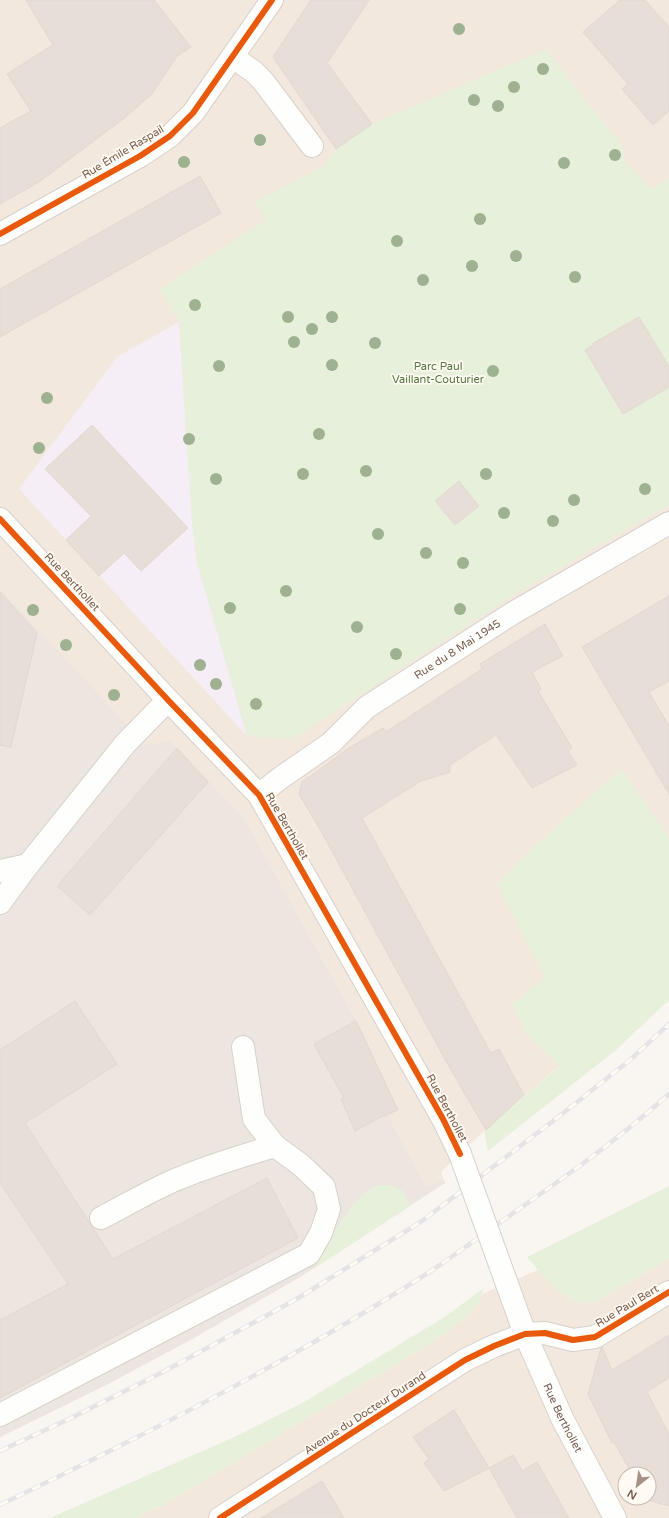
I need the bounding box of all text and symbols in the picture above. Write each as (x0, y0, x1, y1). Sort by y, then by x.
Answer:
street label: Rue Émile Raspail (79, 122, 166, 182)
park label: Parc Paul Vaillant-Couturier (392, 360, 485, 386)
street label: Rue Berthollet (42, 550, 102, 614)
street label: Rue du 8 Mai 1945 (412, 616, 503, 682)
street label: Rue Berthollet (263, 790, 311, 862)
street label: Rue Berthollet (424, 1072, 470, 1144)
street label: Rue Paul Bert (593, 1282, 661, 1330)
street label: Avenue du Docteur Durand (302, 1369, 428, 1457)
street label: Rue Berthollet (541, 1381, 585, 1454)
north arrow (617, 1466, 657, 1506)
text: N (625, 1486, 639, 1502)

